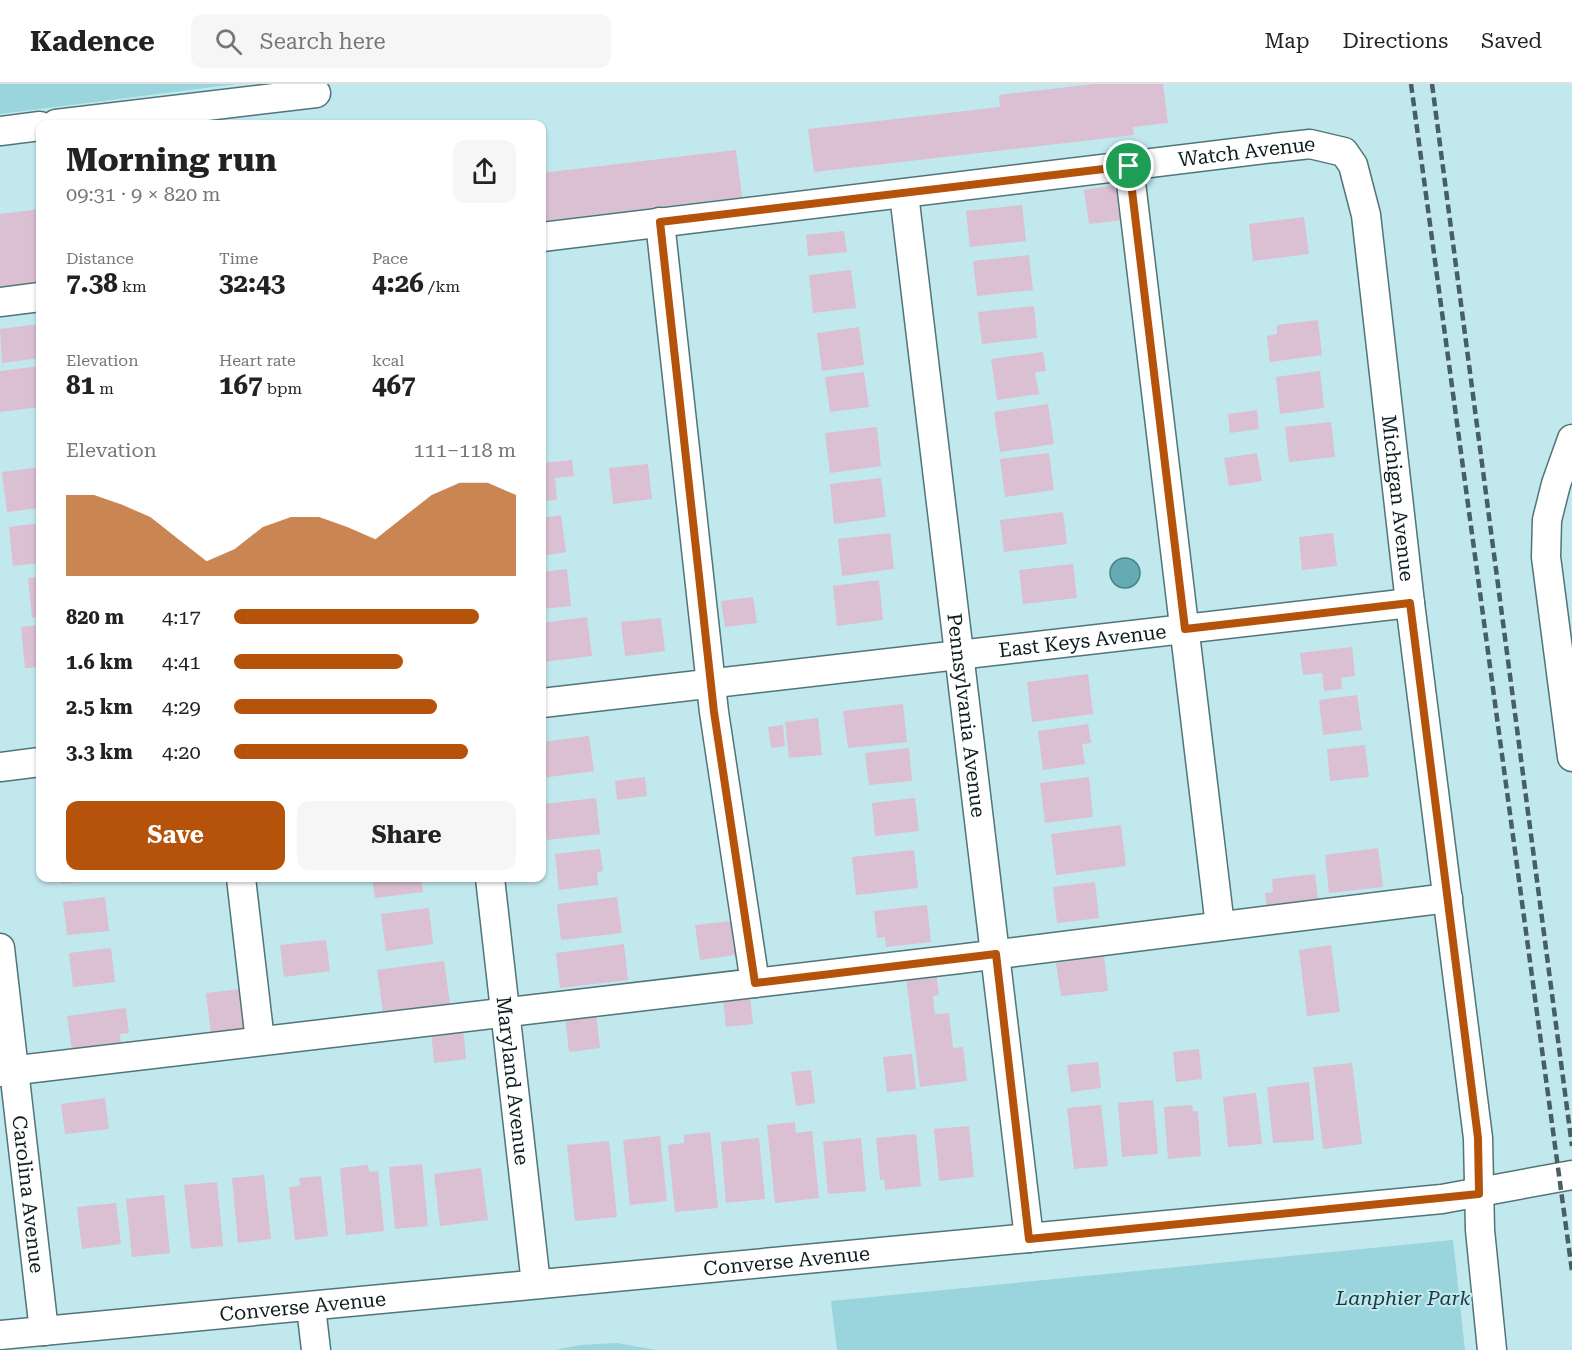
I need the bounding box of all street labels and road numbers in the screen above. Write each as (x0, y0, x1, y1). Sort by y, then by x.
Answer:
street label: Watch Avenue (1177, 131, 1318, 172)
street label: Michigan Avenue (1377, 414, 1419, 583)
street label: Pennsylvania Avenue (942, 612, 991, 819)
street label: East Keys Avenue (997, 619, 1168, 662)
street label: Maryland Avenue (491, 995, 534, 1166)
street label: Carolina Avenue (7, 1114, 49, 1275)
street label: Converse Avenue (702, 1241, 871, 1281)
street label: Converse Avenue (218, 1287, 387, 1326)

